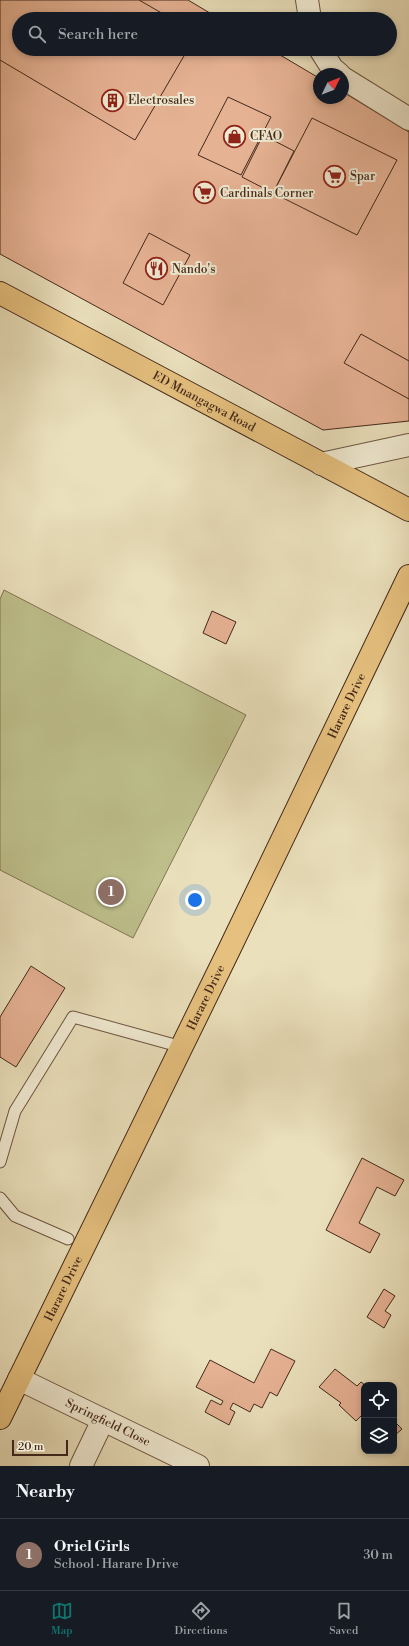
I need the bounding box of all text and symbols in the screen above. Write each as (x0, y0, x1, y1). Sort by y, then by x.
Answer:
search box (12, 12, 397, 56)
icon: search (26, 23, 48, 45)
text: Search here (58, 25, 138, 44)
north arrow (313, 68, 349, 104)
building icon: Electrosales (100, 87, 126, 113)
place label: Electrosales (128, 93, 194, 108)
shop icon: CFAO (222, 123, 248, 149)
place label: CFAO (250, 129, 282, 144)
supermarket icon: Spar (322, 163, 348, 189)
place label: Spar (350, 169, 375, 184)
supermarket icon: Cardinals Corner (191, 180, 217, 206)
place label: Cardinals Corner (220, 186, 313, 201)
restaurant icon: Nando's (143, 256, 169, 282)
place label: Nando's (172, 262, 215, 277)
street label: ED Mnangagwa Road (150, 368, 258, 435)
street label: Harare Drive (324, 671, 369, 741)
pin: 1 (98, 877, 124, 907)
your location (185, 890, 205, 910)
street label: Harare Drive (183, 962, 228, 1033)
street label: Harare Drive (41, 1253, 86, 1324)
map controls (361, 1382, 397, 1454)
button: locate (361, 1382, 397, 1418)
street label: Springfield Close (63, 1395, 153, 1449)
button: layers (361, 1418, 397, 1454)
scale bar (12, 1438, 68, 1457)
text: 20 m (18, 1440, 43, 1454)
text: Nearby (16, 1481, 75, 1503)
text: Oriel Girls (54, 1537, 130, 1556)
text: 1 (26, 1547, 32, 1563)
text: 30 m (363, 1547, 393, 1563)
text: School · Harare Drive (54, 1556, 179, 1572)
tab: Map (51, 1600, 73, 1638)
tab: Directions (175, 1600, 228, 1638)
tab: Saved (329, 1600, 358, 1638)

